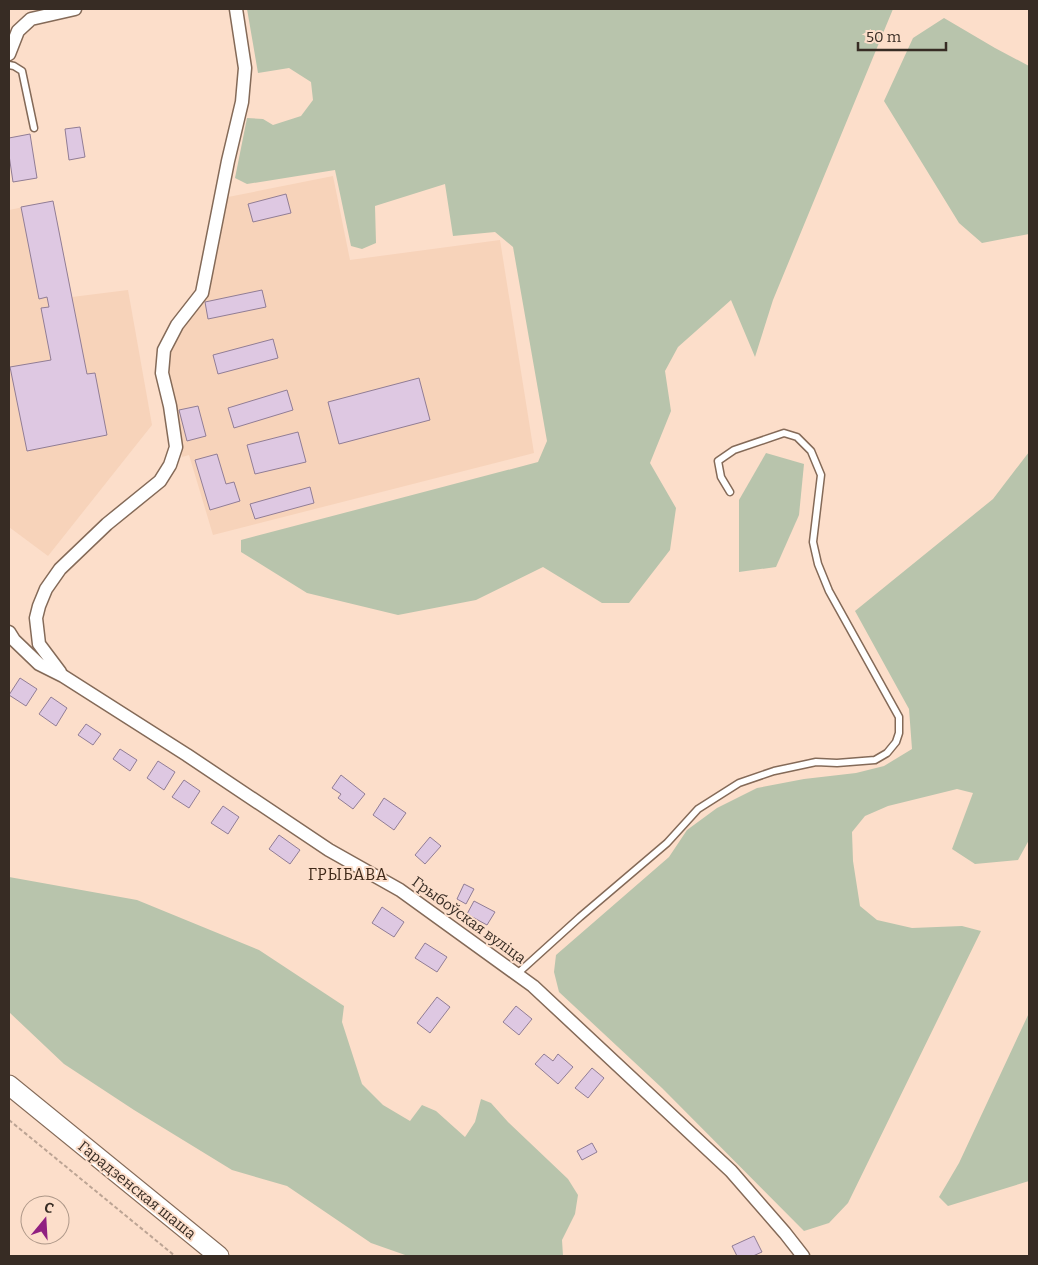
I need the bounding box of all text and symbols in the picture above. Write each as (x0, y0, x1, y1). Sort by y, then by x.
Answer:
scale bar (858, 20, 946, 52)
text: 50 m (866, 28, 902, 46)
district label: ГРЫБАВА (308, 865, 388, 884)
street label: Грыбоўская вуліца (409, 873, 529, 967)
street label: Гарадзенская шаша (75, 1137, 199, 1243)
north arrow (20, 1195, 70, 1245)
text: С (42, 1199, 56, 1218)

